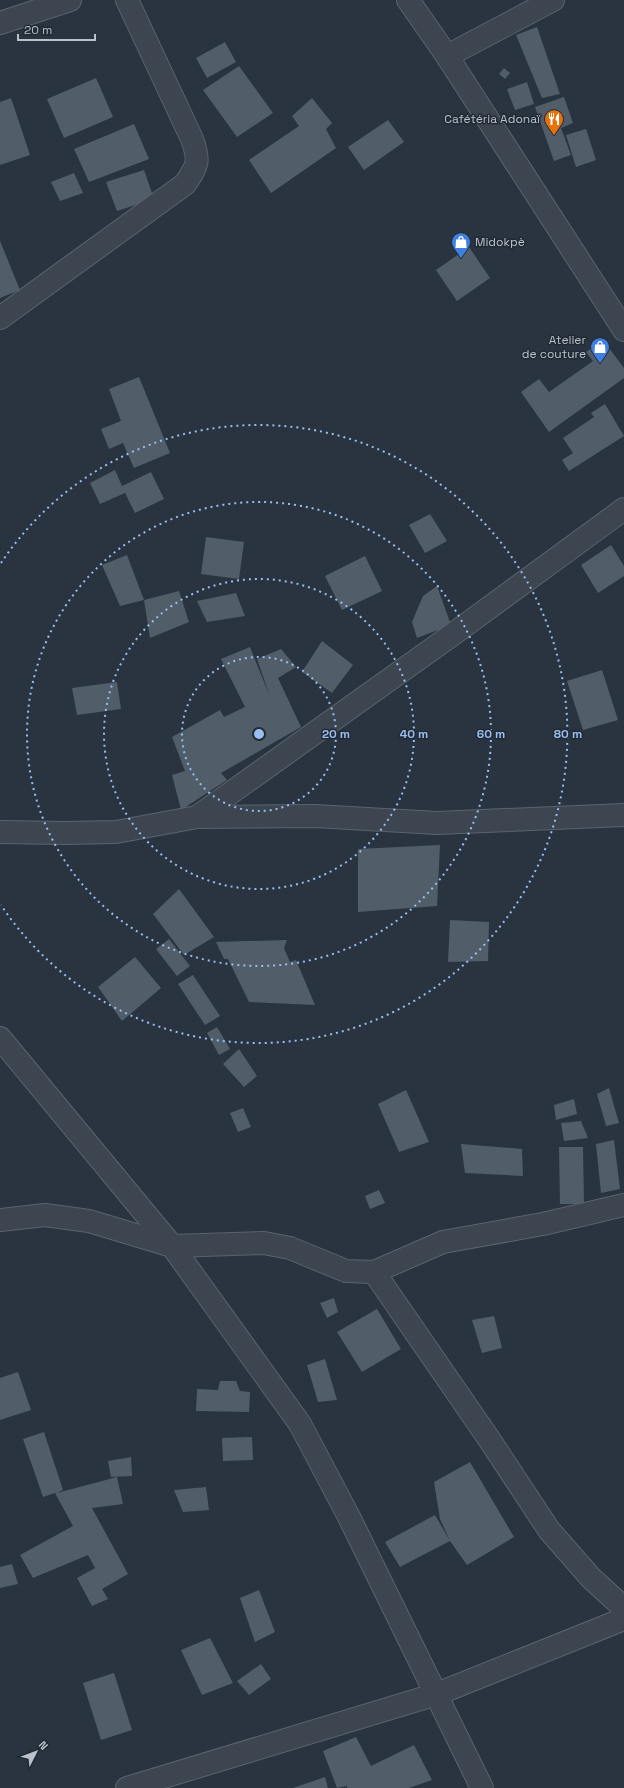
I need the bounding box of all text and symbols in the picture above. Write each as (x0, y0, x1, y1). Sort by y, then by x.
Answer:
scale bar (18, 16, 95, 42)
text: 20 m (24, 22, 52, 38)
restaurant icon: Cafétéria Adonaï (543, 108, 565, 136)
place label: Cafétéria Adonaï (444, 111, 541, 127)
shop icon: Midokpè (450, 231, 472, 259)
place label: Midokpè (475, 234, 525, 250)
place label: Atelier de couture (522, 332, 586, 362)
shop icon: Atelier de couture (589, 336, 611, 364)
text: 20 m (322, 726, 350, 742)
text: 40 m (400, 726, 428, 742)
text: 60 m (477, 726, 505, 742)
text: 80 m (554, 726, 582, 742)
centre of rings (252, 727, 266, 741)
north arrow (16, 1732, 56, 1772)
text: N (36, 1738, 51, 1753)

